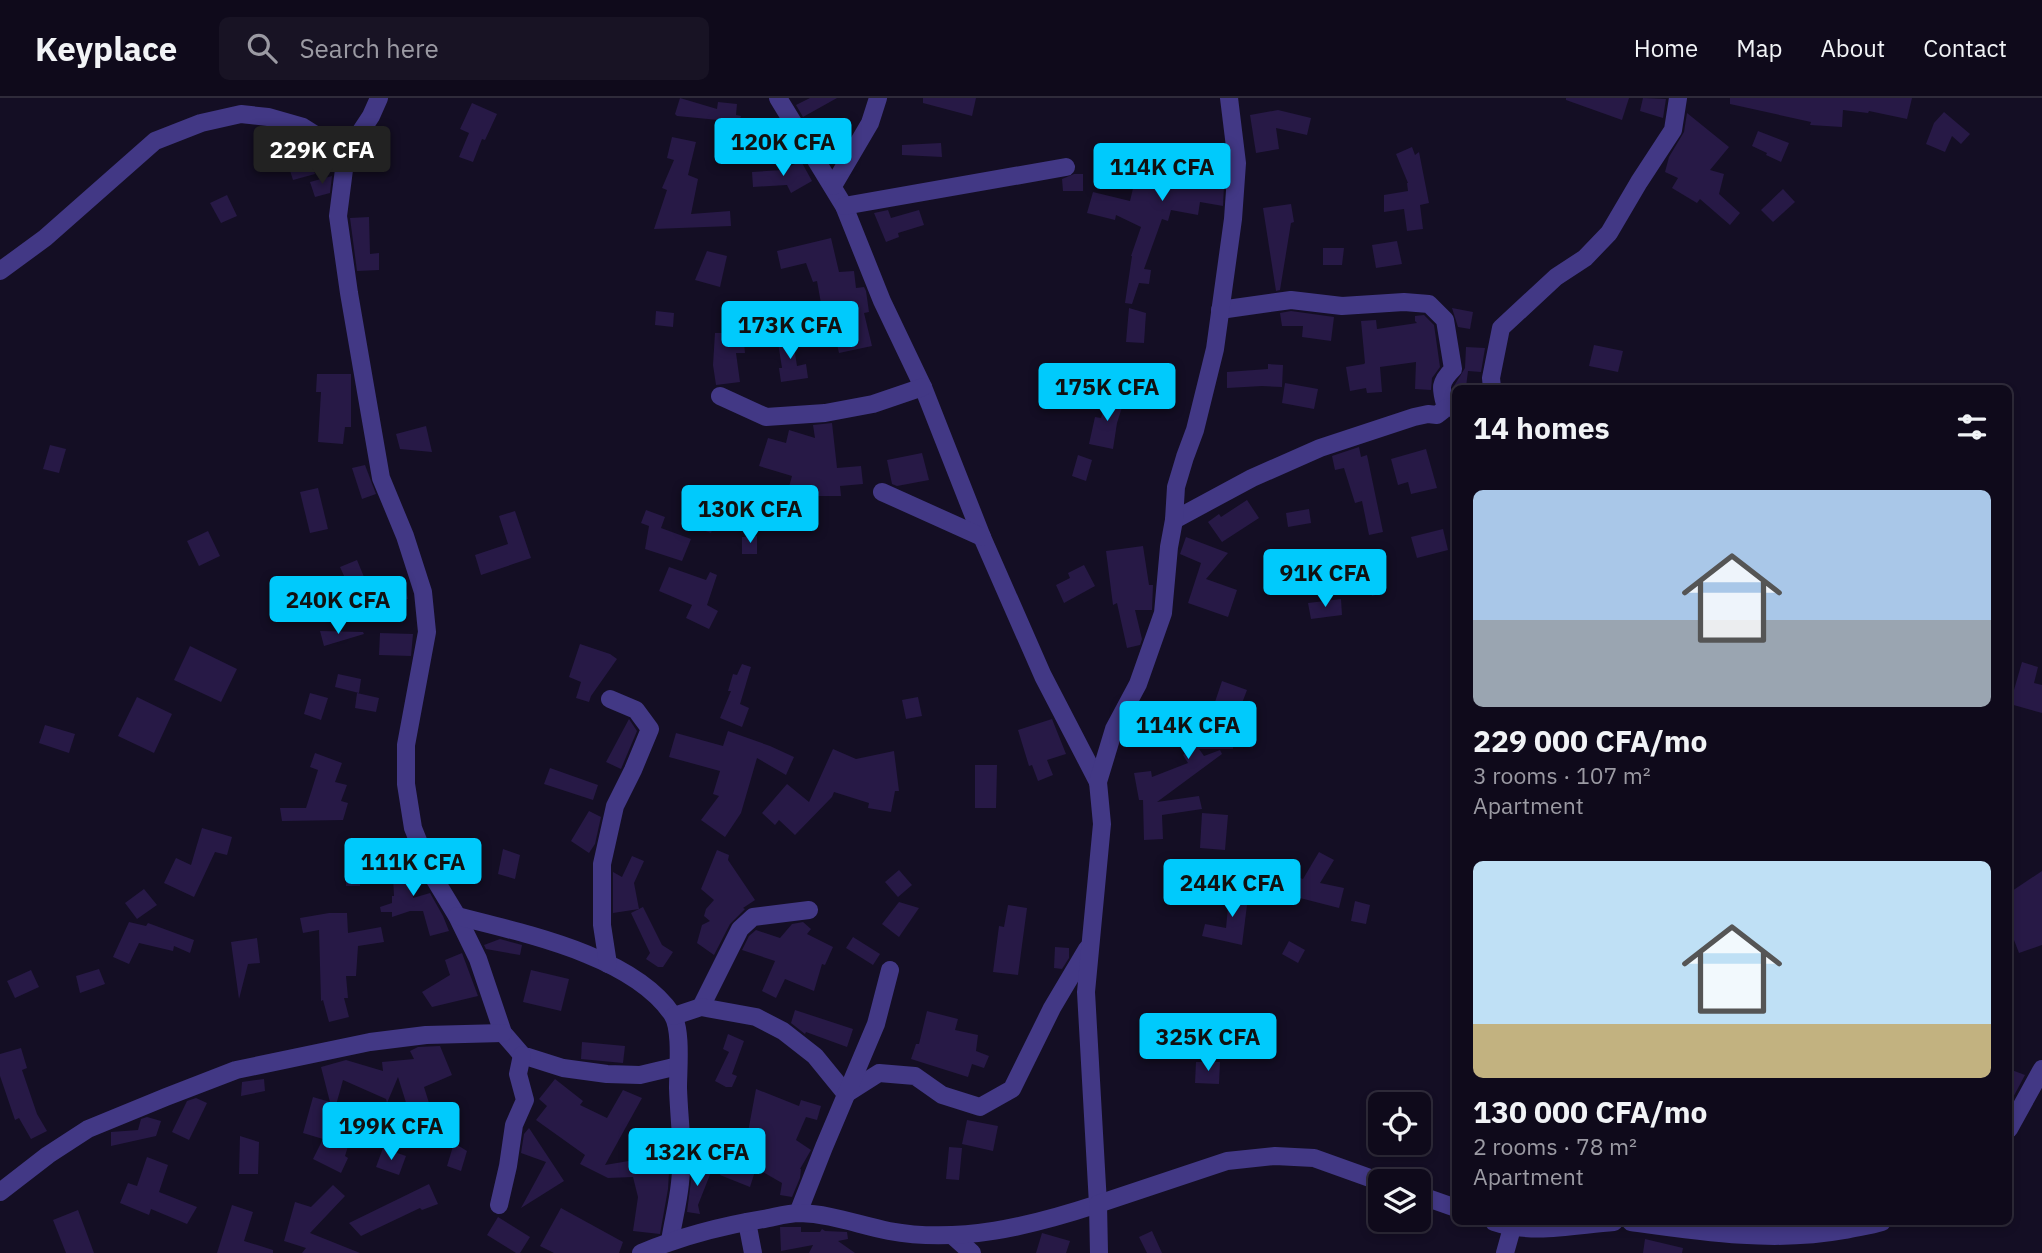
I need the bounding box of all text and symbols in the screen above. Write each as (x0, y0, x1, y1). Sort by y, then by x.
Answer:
search box (219, 17, 709, 80)
text: Keyplace (35, 27, 177, 70)
icon: search (243, 29, 281, 67)
text: Search here (299, 31, 439, 65)
text: Home (1634, 32, 1698, 64)
text: Map (1736, 32, 1782, 64)
text: About (1820, 32, 1885, 64)
text: Contact (1923, 32, 2007, 64)
pin: 120K CFA (711, 118, 855, 178)
pin: 229K CFA (250, 126, 394, 186)
text: 120K CFA (730, 126, 836, 156)
text: 229K CFA (269, 134, 375, 164)
pin: 114K CFA (1090, 144, 1234, 203)
text: 114K CFA (1109, 151, 1215, 181)
pin: 173K CFA (718, 302, 862, 361)
text: 173K CFA (737, 309, 843, 339)
pin: 175K CFA (1035, 364, 1179, 423)
text: 175K CFA (1054, 371, 1160, 401)
text: 14 homes (1473, 408, 1610, 447)
icon: filters (1953, 408, 1991, 446)
pin: 130K CFA (678, 486, 822, 545)
text: 130K CFA (697, 493, 803, 523)
icon: home (1669, 535, 1795, 661)
pin: 91K CFA (1260, 550, 1390, 609)
text: 91K CFA (1279, 557, 1371, 587)
pin: 240K CFA (266, 576, 410, 636)
text: 240K CFA (285, 584, 391, 614)
pin: 114K CFA (1116, 702, 1260, 761)
text: 114K CFA (1135, 709, 1241, 739)
text: 229 000 CFA/mo (1473, 721, 1707, 760)
text: 3 rooms · 107 m² (1473, 760, 1651, 790)
text: Apartment (1473, 790, 1584, 820)
pin: 111K CFA (341, 838, 485, 898)
text: 111K CFA (360, 846, 466, 876)
pin: 244K CFA (1160, 860, 1304, 919)
text: 244K CFA (1179, 867, 1285, 897)
icon: home (1669, 906, 1795, 1032)
pin: 325K CFA (1136, 1014, 1280, 1073)
text: 325K CFA (1155, 1021, 1261, 1051)
map controls (1368, 1092, 1431, 1232)
button: locate (1368, 1092, 1431, 1155)
text: 130 000 CFA/mo (1473, 1092, 1707, 1131)
pin: 199K CFA (319, 1102, 463, 1162)
text: 199K CFA (338, 1110, 444, 1140)
pin: 132K CFA (625, 1128, 769, 1188)
text: 2 rooms · 78 m² (1473, 1131, 1637, 1161)
text: 132K CFA (644, 1136, 750, 1166)
text: Apartment (1473, 1161, 1584, 1191)
button: layers (1368, 1169, 1431, 1232)

